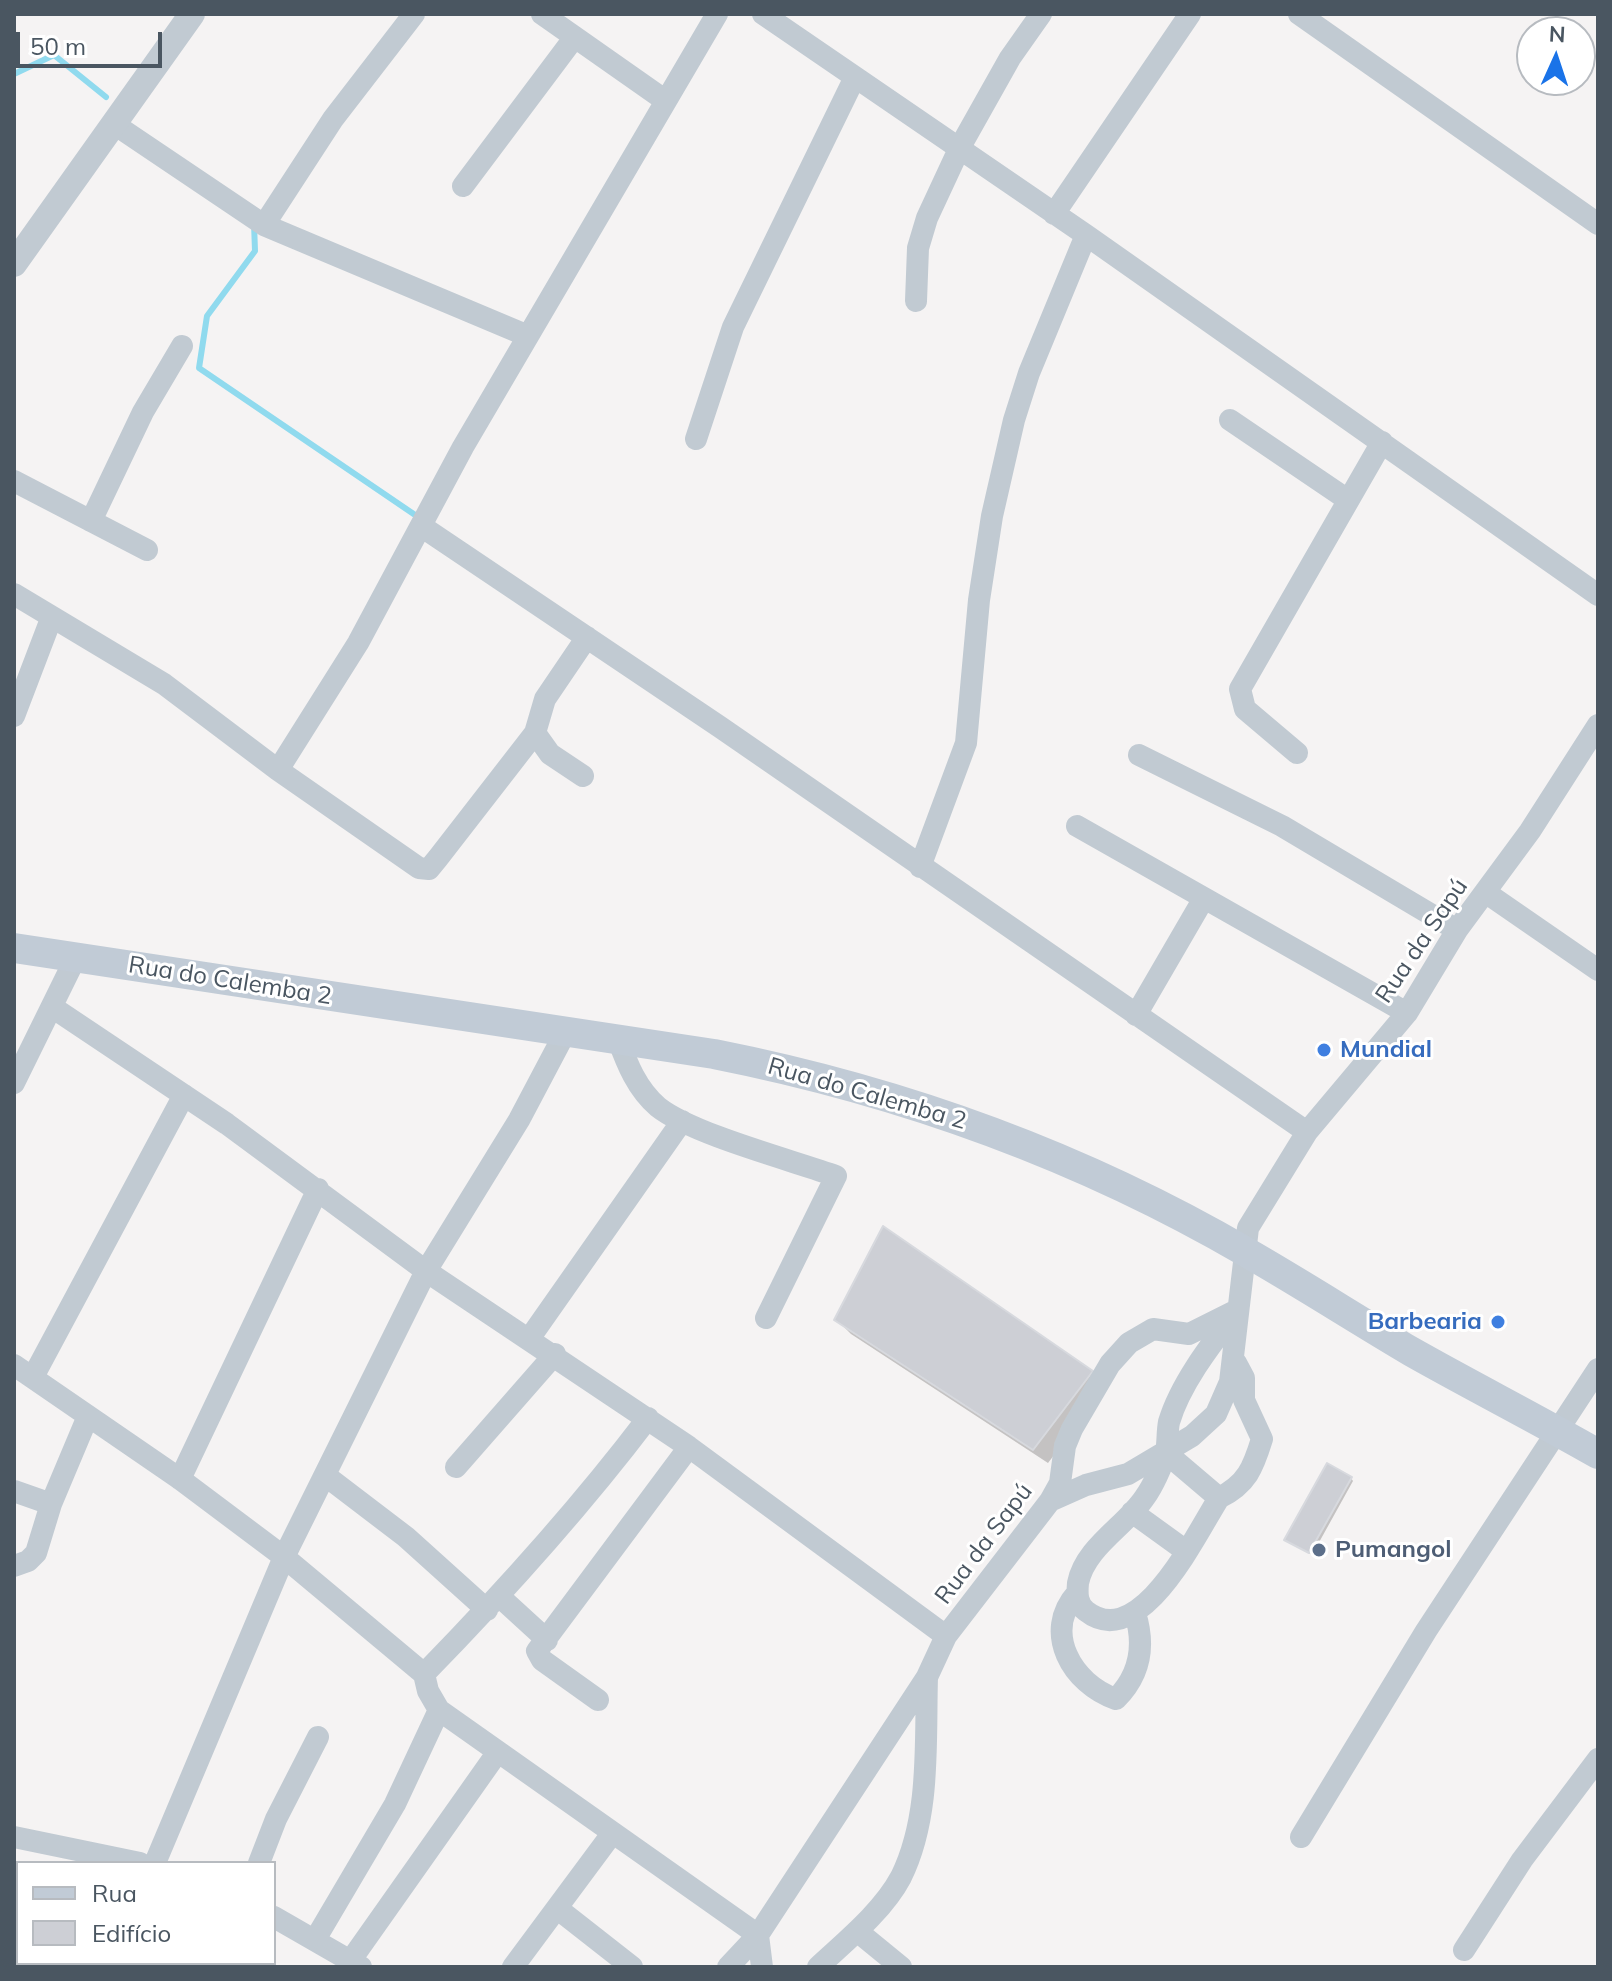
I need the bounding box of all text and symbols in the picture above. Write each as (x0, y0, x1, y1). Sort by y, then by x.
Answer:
scale bar (20, 16, 166, 66)
north arrow (1516, 16, 1596, 96)
text: N (1548, 20, 1566, 48)
text: 50 m (30, 31, 86, 61)
street label: Rua da Sapú (1370, 873, 1474, 1009)
street label: Rua do Calemba 2 (126, 951, 334, 1011)
place label: Mundial (1340, 1036, 1432, 1064)
marker: Mundial (1315, 1041, 1333, 1059)
street label: Rua do Calemba 2 (764, 1052, 970, 1136)
place label: Barbearia (1368, 1308, 1482, 1336)
marker: Barbearia (1489, 1313, 1507, 1331)
street label: Rua da Sapú (929, 1478, 1039, 1610)
place label: Pumangol (1335, 1536, 1451, 1564)
marker: Pumangol (1310, 1541, 1328, 1559)
legend (16, 1861, 276, 1965)
text: Rua (92, 1878, 137, 1908)
text: Edifício (92, 1918, 171, 1948)

